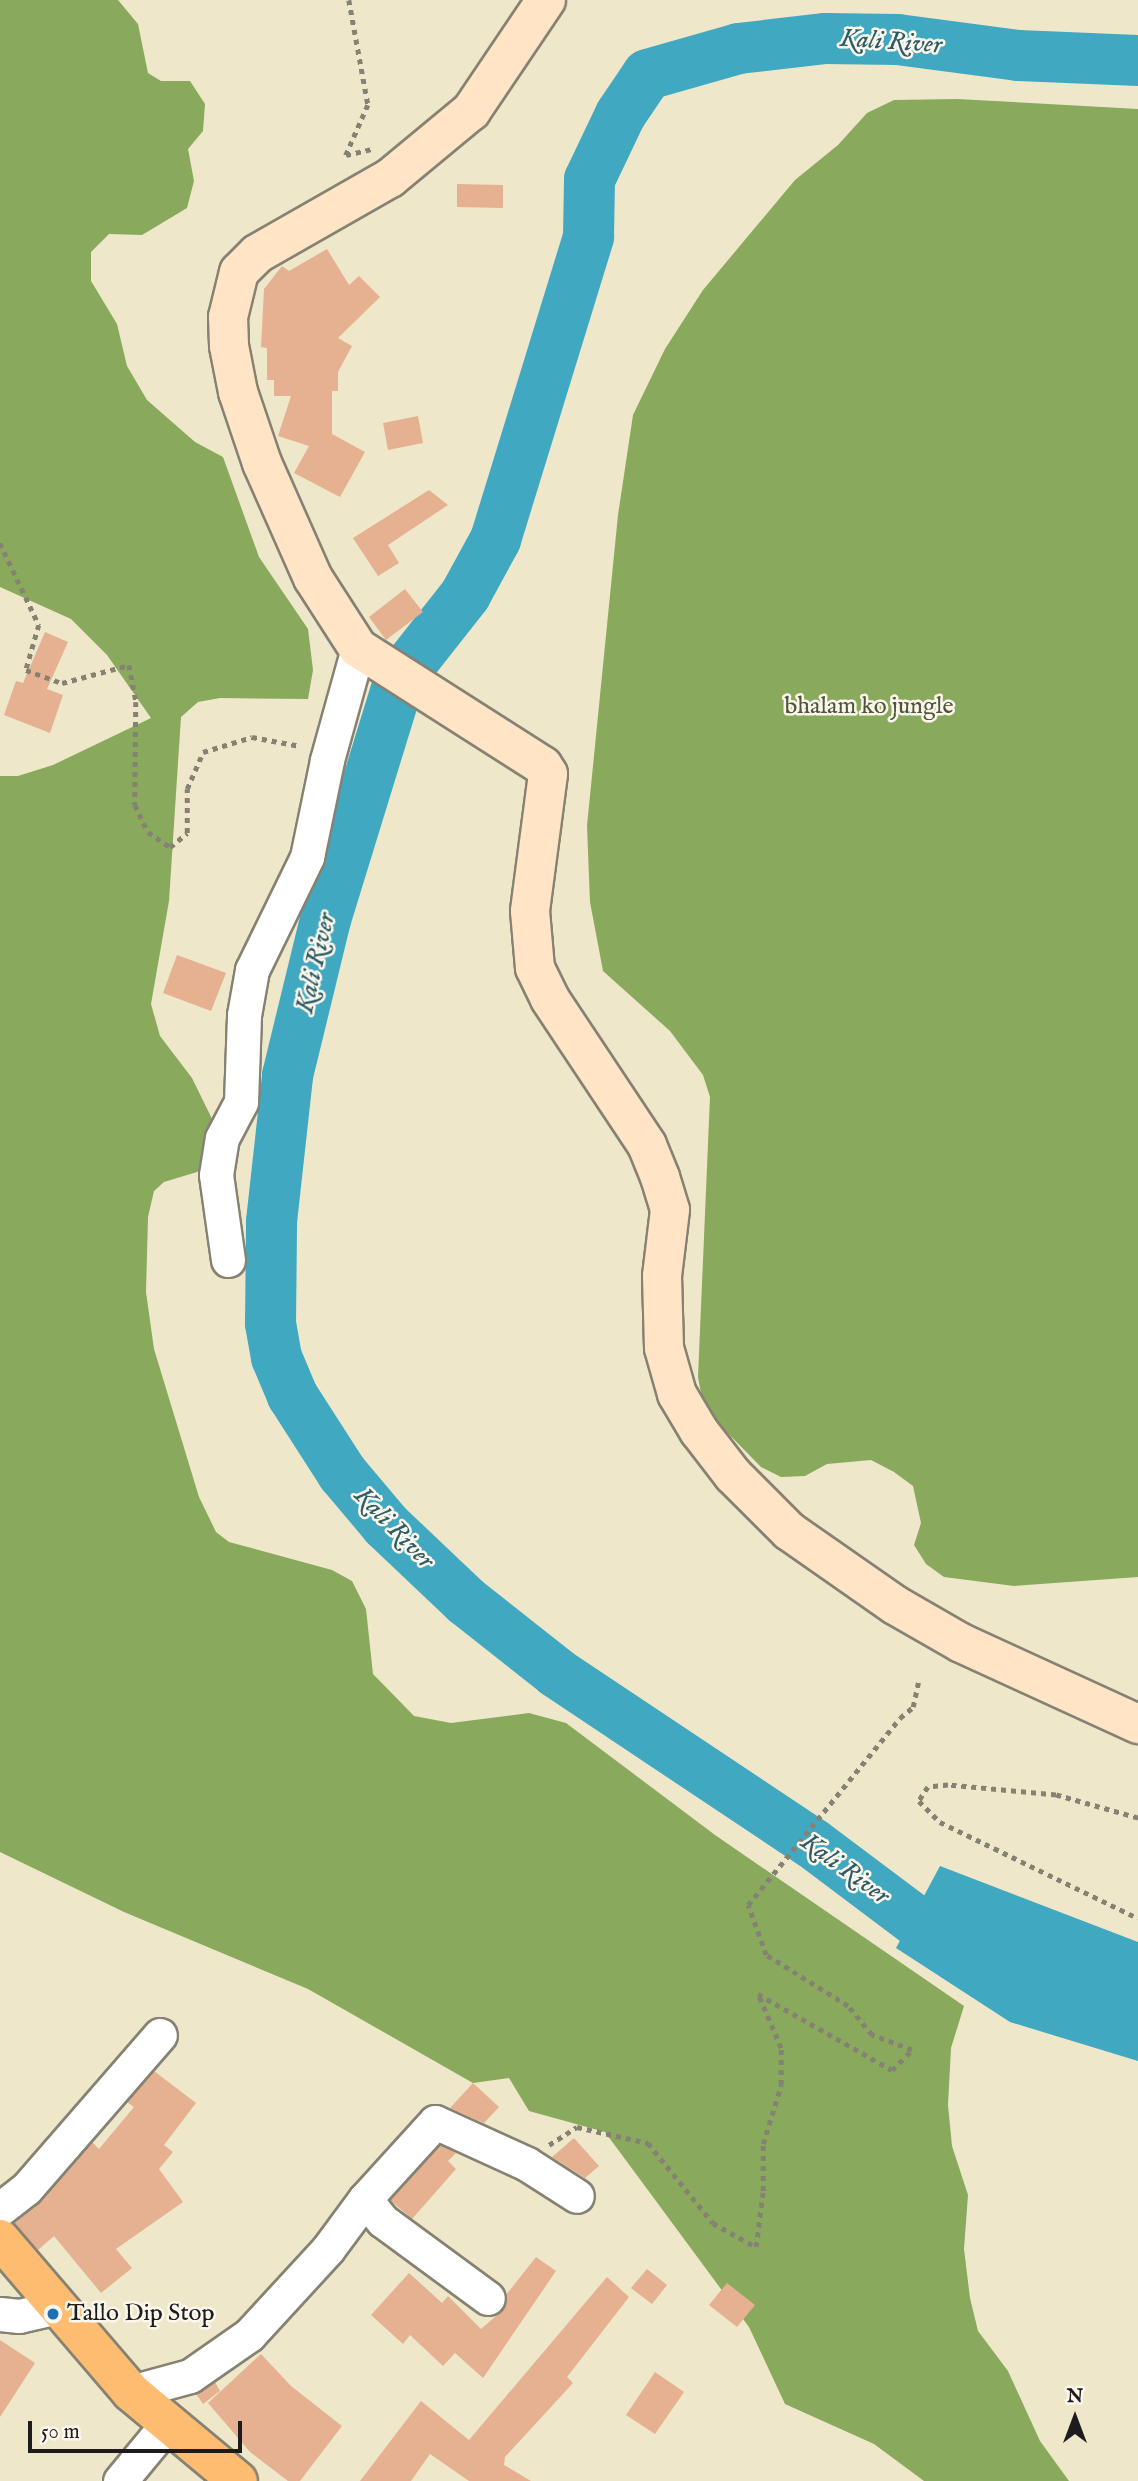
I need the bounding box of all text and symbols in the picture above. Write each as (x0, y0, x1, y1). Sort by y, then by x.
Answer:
water label: Kali River (839, 23, 943, 61)
park label: bhalam ko jungle (785, 693, 953, 721)
water label: Kali River (289, 910, 343, 1016)
water label: Kali River (347, 1481, 441, 1575)
water label: Kali River (795, 1826, 895, 1912)
place label: Tallo Dip Stop (67, 2300, 215, 2328)
marker: Tallo Dip Stop (45, 2306, 61, 2322)
north arrow (1040, 2383, 1110, 2453)
text: N (1067, 2385, 1083, 2409)
scale bar (32, 2408, 245, 2452)
text: 50 m (41, 2419, 80, 2446)

